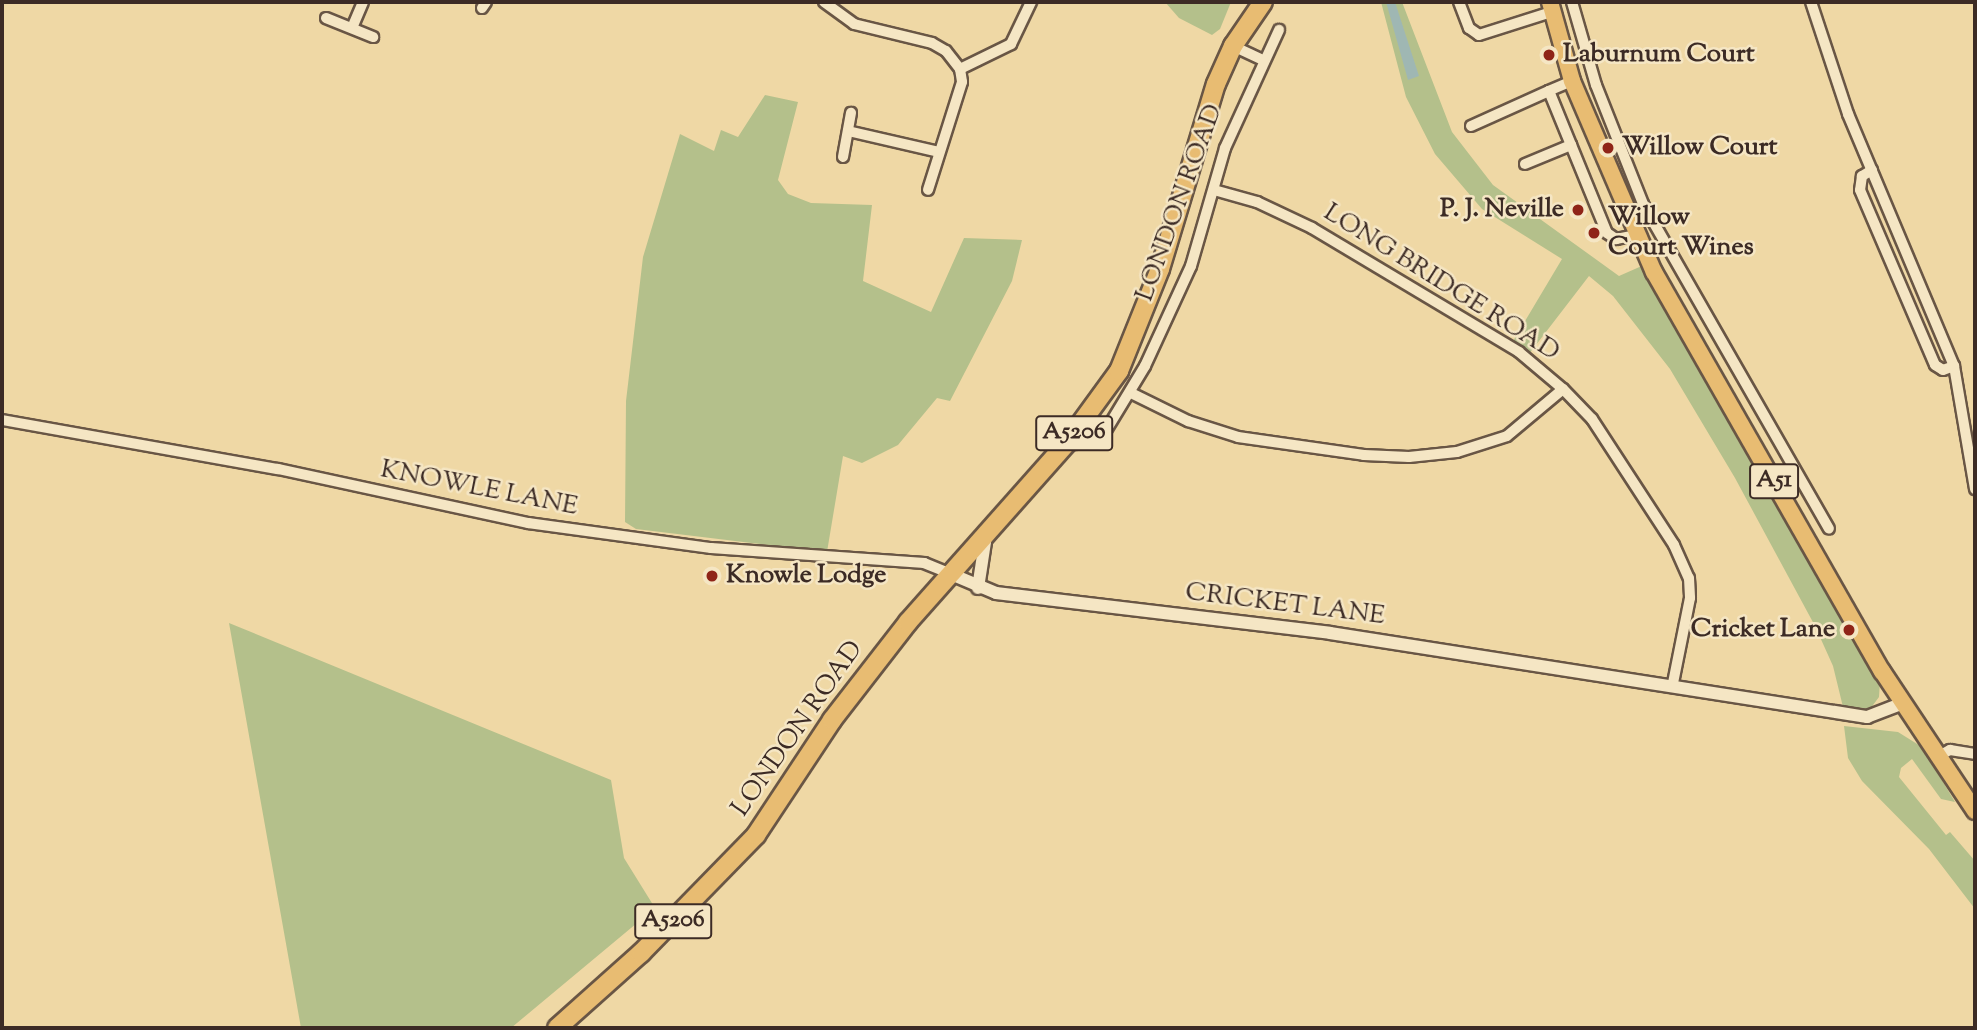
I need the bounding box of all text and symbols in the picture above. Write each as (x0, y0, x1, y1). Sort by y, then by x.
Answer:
place label: Laburnum Court (1563, 39, 1755, 71)
marker: Laburnum Court (1541, 47, 1557, 63)
street label: LONDON ROAD (1130, 100, 1230, 306)
place label: Willow Court (1622, 132, 1778, 164)
marker: Willow Court (1600, 140, 1616, 156)
place label: P. J. Neville (1440, 194, 1564, 226)
street label: LONG BRIDGE ROAD (1317, 198, 1565, 368)
marker: P. J. Neville (1570, 202, 1586, 218)
place label: Willow Court Wines (1608, 202, 1754, 264)
marker: Willow Court Wines (1586, 225, 1602, 241)
road number: A5206 (1034, 412, 1114, 453)
street label: KNOWLE LANE (378, 455, 580, 523)
road number: A51 (1748, 460, 1800, 502)
place label: Knowle Lodge (726, 560, 886, 592)
marker: Knowle Lodge (704, 568, 720, 584)
street label: CRICKET LANE (1183, 577, 1387, 633)
place label: Cricket Lane (1691, 614, 1835, 646)
marker: Cricket Lane (1841, 622, 1857, 638)
street label: LONDON ROAD (726, 635, 870, 823)
road number: A5206 (633, 901, 713, 942)

